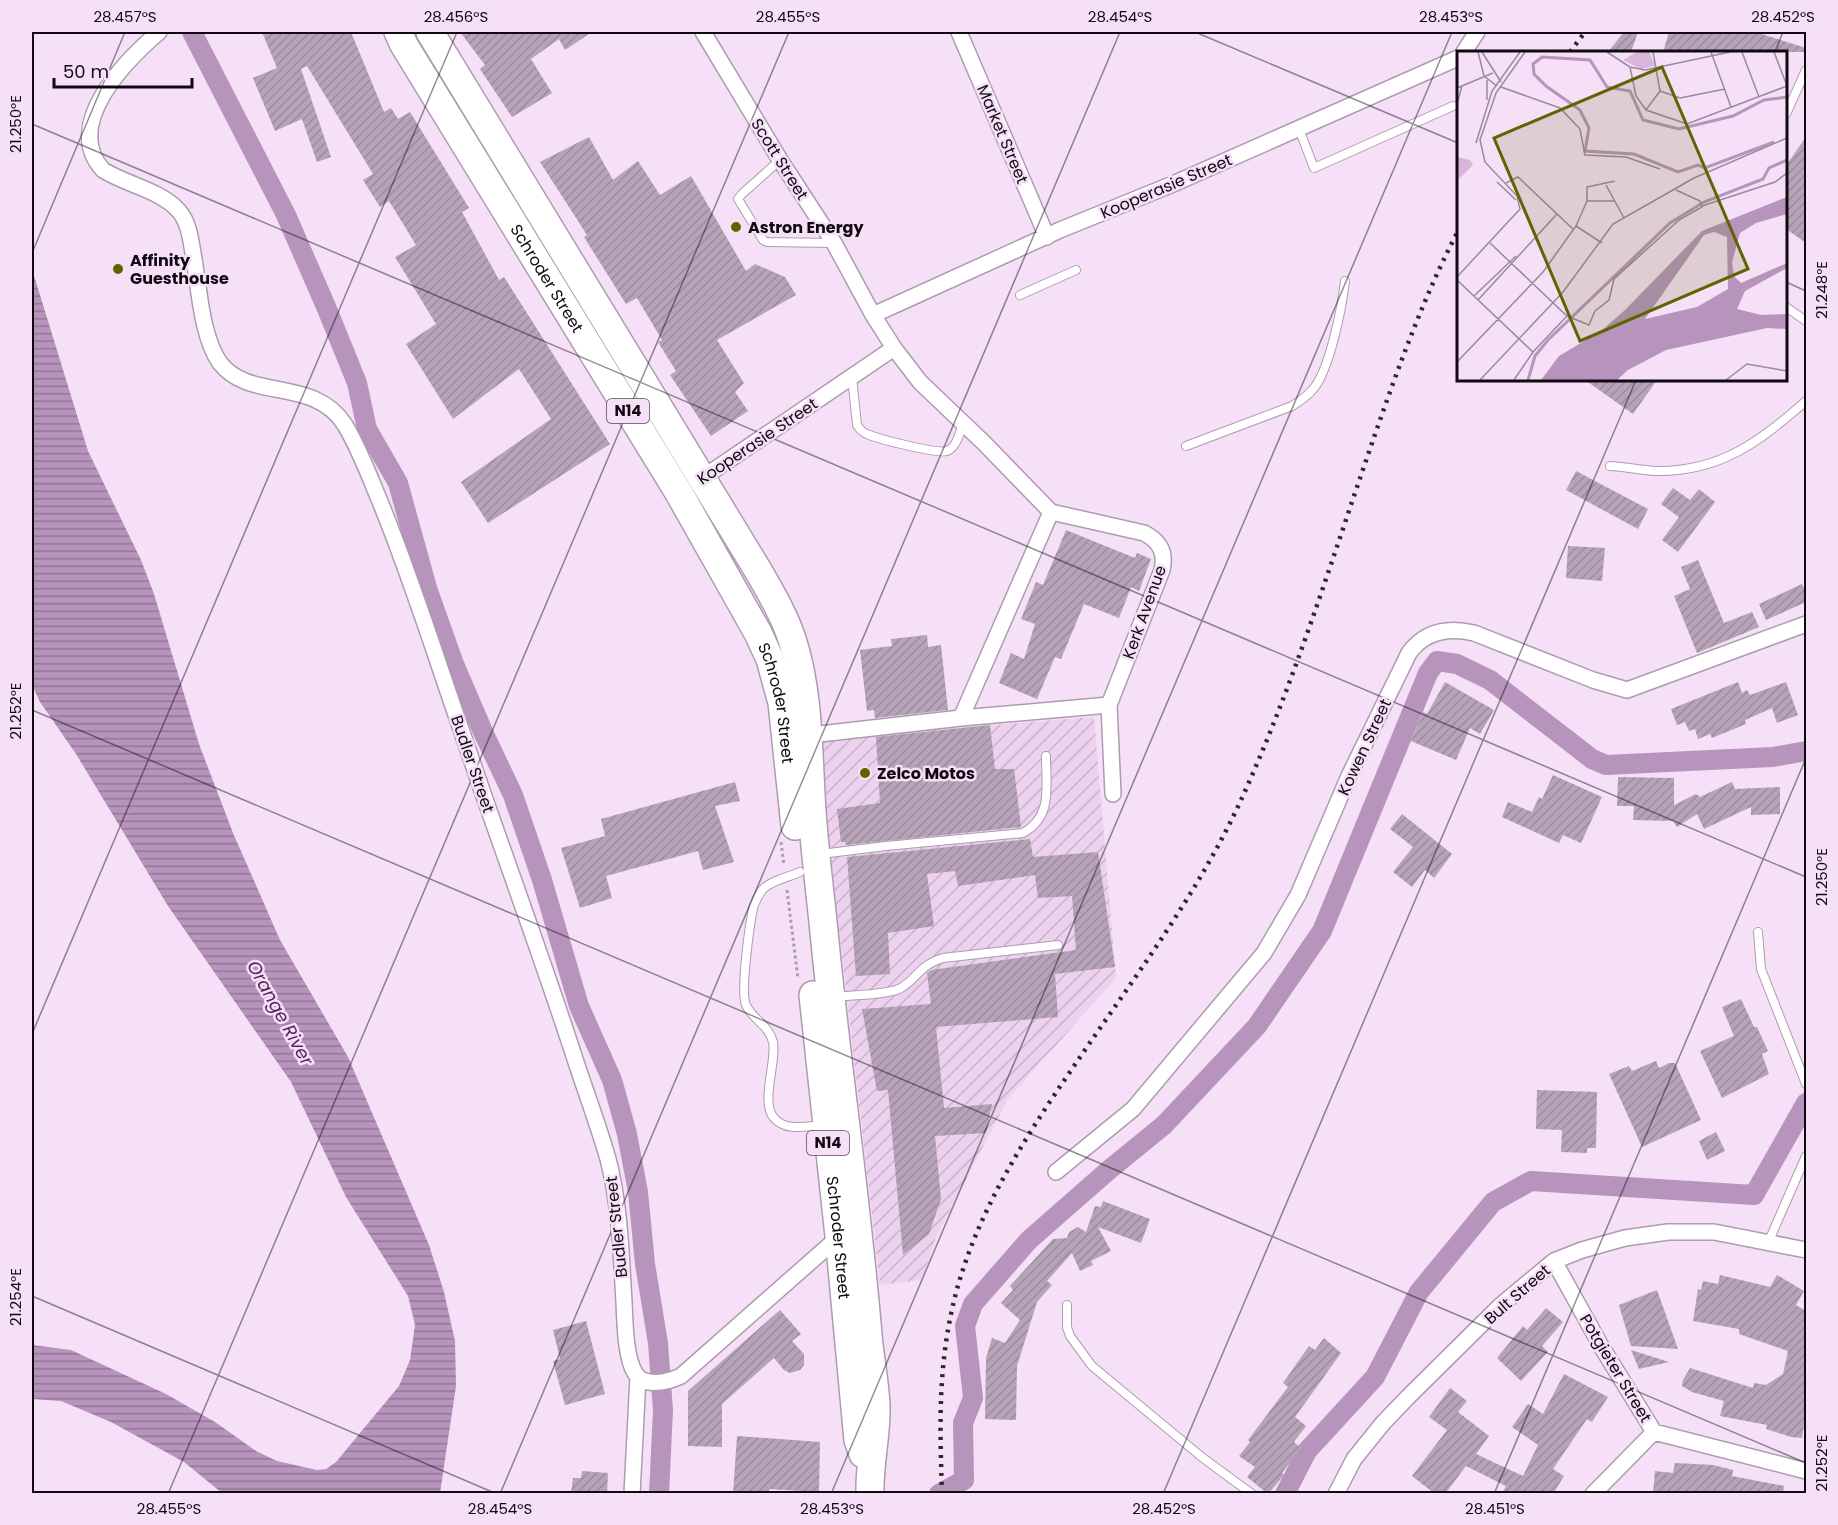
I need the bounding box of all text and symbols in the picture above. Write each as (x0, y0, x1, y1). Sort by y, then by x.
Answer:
text: 28.457°S (93, 6, 157, 27)
text: 28.456°S (424, 6, 488, 27)
text: 28.455°S (756, 6, 820, 27)
text: 28.454°S (1088, 6, 1152, 27)
text: 28.453°S (1419, 6, 1483, 27)
text: 28.452°S (1751, 6, 1815, 27)
scale bar (54, 51, 192, 89)
inset map (1457, 51, 1787, 381)
text: 50 m (63, 59, 109, 84)
street label: Market Street (971, 81, 1034, 187)
text: 21.250°E (5, 95, 26, 153)
street label: Scott Street (745, 114, 814, 205)
street label: Kooperasie Street (1097, 148, 1236, 225)
place label: Astron Energy (748, 216, 864, 239)
street label: Schroder Street (505, 220, 589, 337)
marker: Astron Energy (729, 220, 743, 234)
place label: Affinity Guesthouse (130, 249, 229, 290)
text: 21.248°E (1811, 261, 1832, 319)
marker: Affinity Guesthouse (111, 262, 125, 276)
street label: Kooperasie Street (692, 392, 822, 490)
road number: N14 (607, 399, 649, 423)
street label: Kerk Avenue (1117, 562, 1172, 662)
street label: Schroder Street (752, 639, 799, 765)
text: 21.252°E (5, 682, 26, 740)
street label: Kowen Street (1332, 695, 1397, 799)
street label: Budler Street (445, 712, 500, 816)
place label: Zelco Motos (877, 762, 975, 785)
marker: Zelco Motos (858, 766, 872, 780)
text: 21.250°E (1811, 848, 1832, 906)
water label: Orange River (241, 956, 320, 1071)
road number: N14 (807, 1131, 849, 1155)
street label: Budler Street (600, 1175, 633, 1279)
street label: Schroder Street (821, 1175, 856, 1300)
street label: Bult Street (1479, 1259, 1556, 1330)
text: 21.254°E (5, 1268, 26, 1326)
street label: Potgieter Street (1574, 1310, 1657, 1427)
text: 21.252°E (1811, 1434, 1832, 1492)
text: 28.455°S (137, 1498, 201, 1519)
text: 28.454°S (468, 1498, 532, 1519)
text: 28.453°S (800, 1498, 864, 1519)
text: 28.452°S (1132, 1498, 1196, 1519)
text: 28.451°S (1465, 1498, 1525, 1519)

